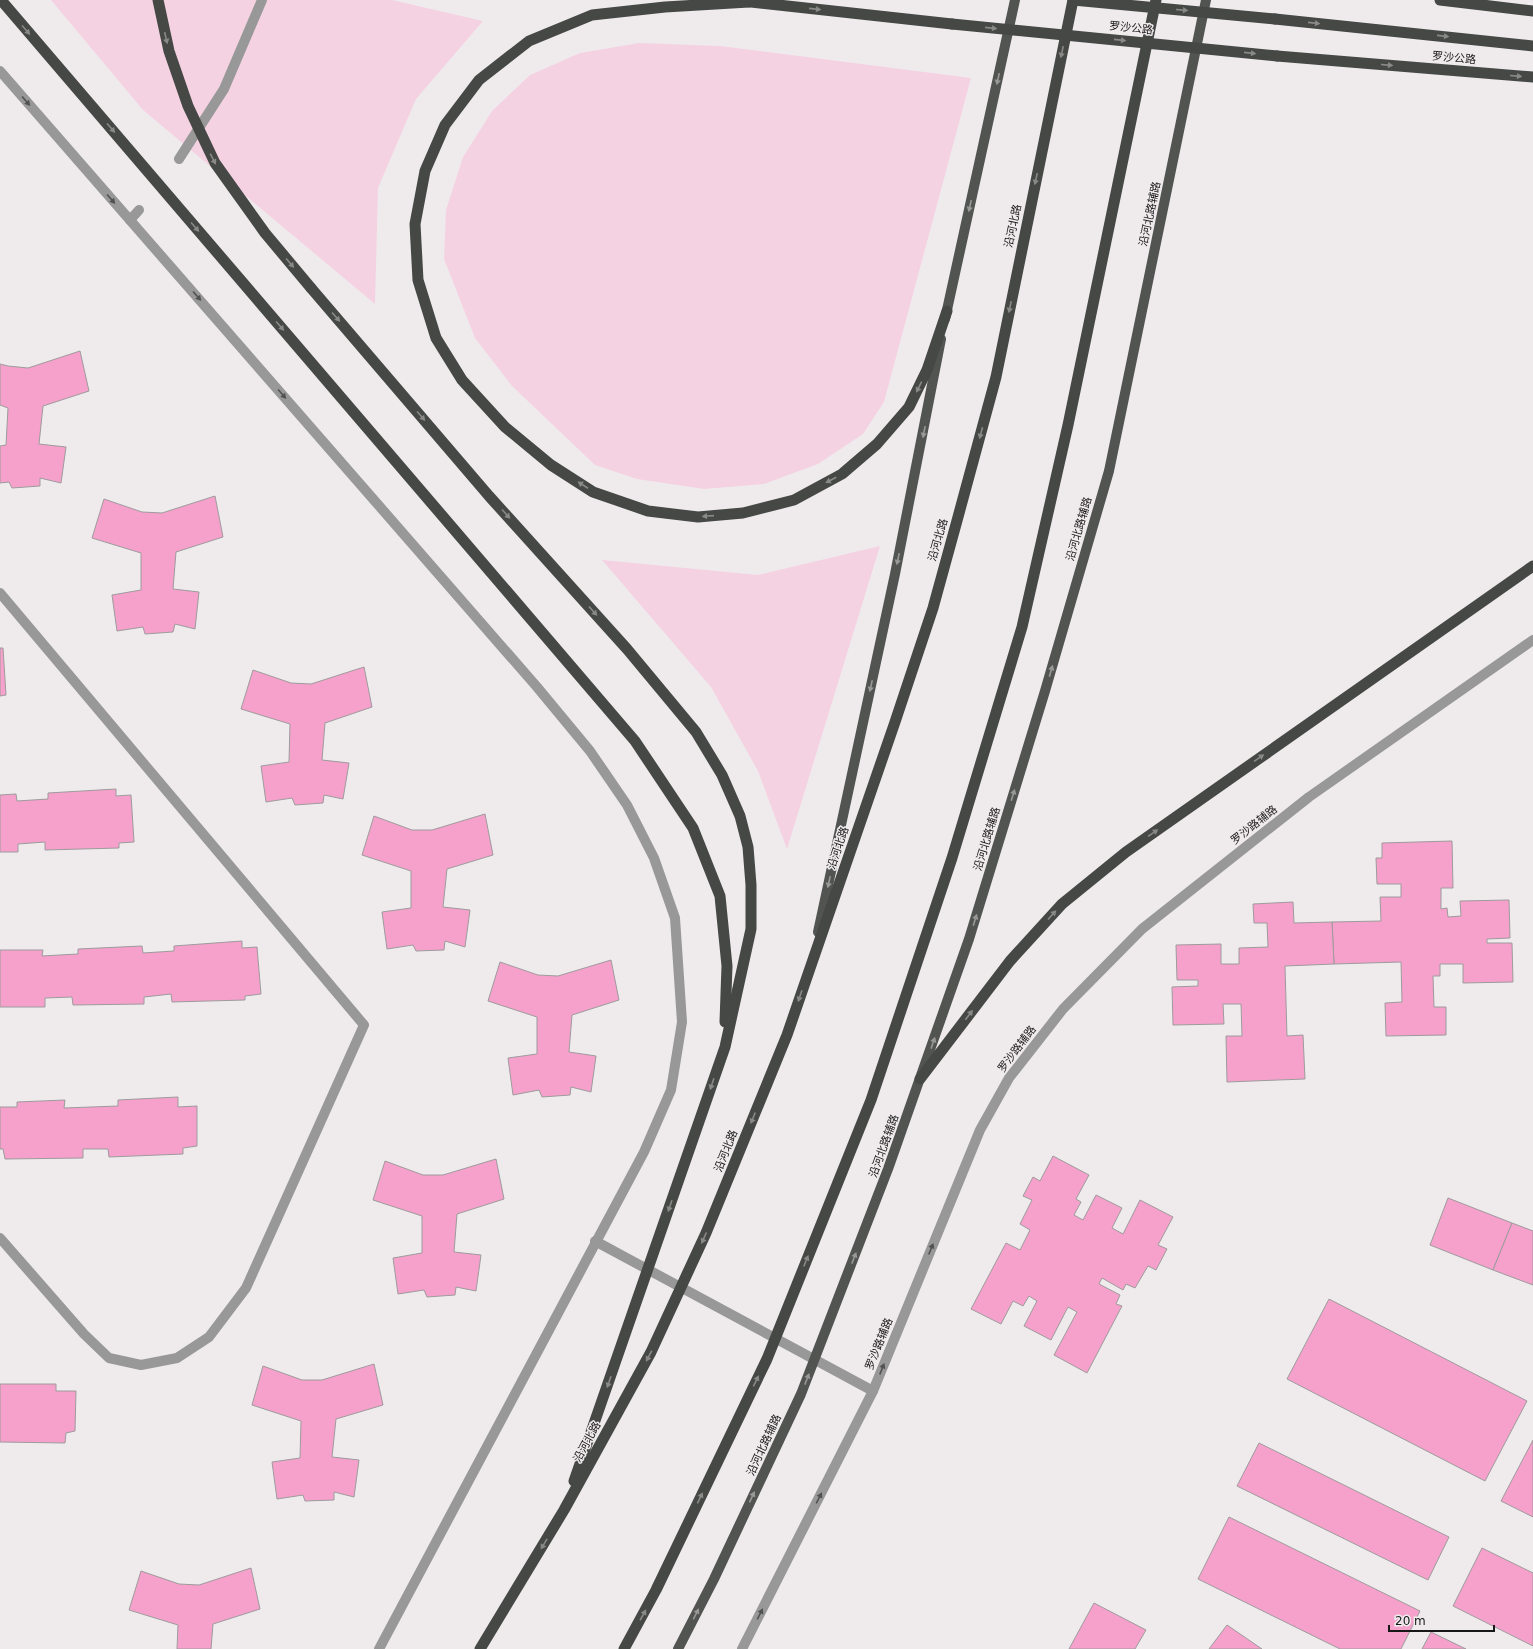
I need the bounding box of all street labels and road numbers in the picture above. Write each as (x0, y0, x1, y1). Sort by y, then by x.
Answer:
street label: 罗沙公路 (1108, 19, 1154, 37)
street label: 罗沙公路 (1432, 50, 1476, 66)
street label: 沿河北路辅路 (1137, 180, 1163, 248)
street label: 沿河北路 (1002, 203, 1024, 249)
street label: 沿河北路辅路 (1064, 495, 1094, 563)
street label: 沿河北路 (926, 517, 950, 563)
street label: 罗沙路辅路 (1228, 803, 1280, 847)
street label: 沿河北路辅路 (971, 806, 1003, 872)
street label: 沿河北路 (825, 825, 851, 871)
street label: 罗沙路辅路 (995, 1023, 1039, 1075)
street label: 沿河北路辅路 (867, 1113, 901, 1179)
street label: 沿河北路 (712, 1128, 740, 1174)
street label: 罗沙路辅路 (863, 1316, 895, 1372)
street label: 沿河北路辅路 (744, 1412, 784, 1478)
street label: 沿河北路 (571, 1420, 603, 1464)

